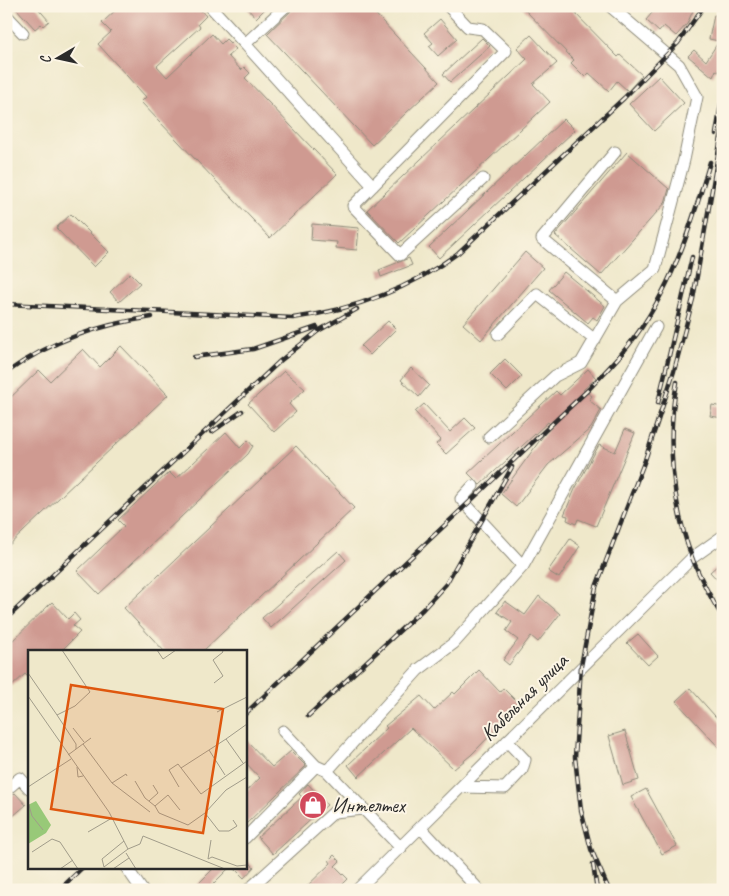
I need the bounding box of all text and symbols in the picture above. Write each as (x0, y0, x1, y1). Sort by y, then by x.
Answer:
north arrow (32, 32, 82, 82)
text: С (36, 53, 55, 65)
street label: Кабельная улица (475, 646, 575, 746)
inset map (28, 650, 246, 868)
shop icon: Интелтех (298, 790, 328, 820)
place label: Интелтех (332, 792, 407, 818)

